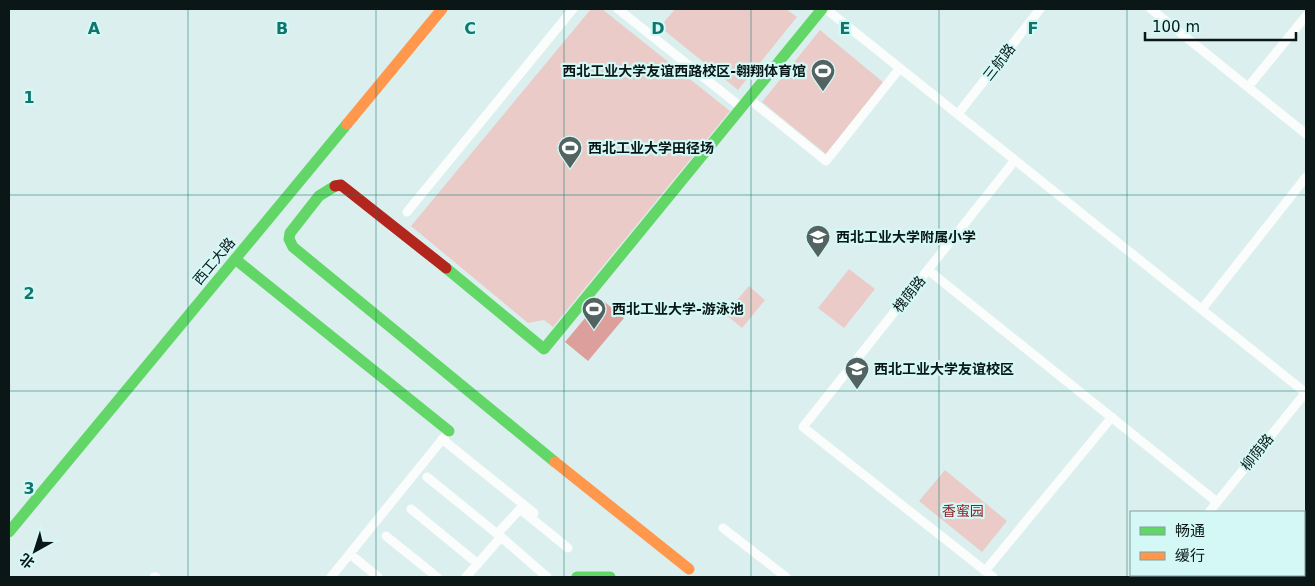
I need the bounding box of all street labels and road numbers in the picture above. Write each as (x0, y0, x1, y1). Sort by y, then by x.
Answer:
street label: 三航路 (980, 41, 1018, 83)
street label: 西工大路 (190, 234, 238, 288)
street label: 槐荫路 (890, 273, 928, 315)
street label: 柳荫路 (1238, 431, 1276, 473)

